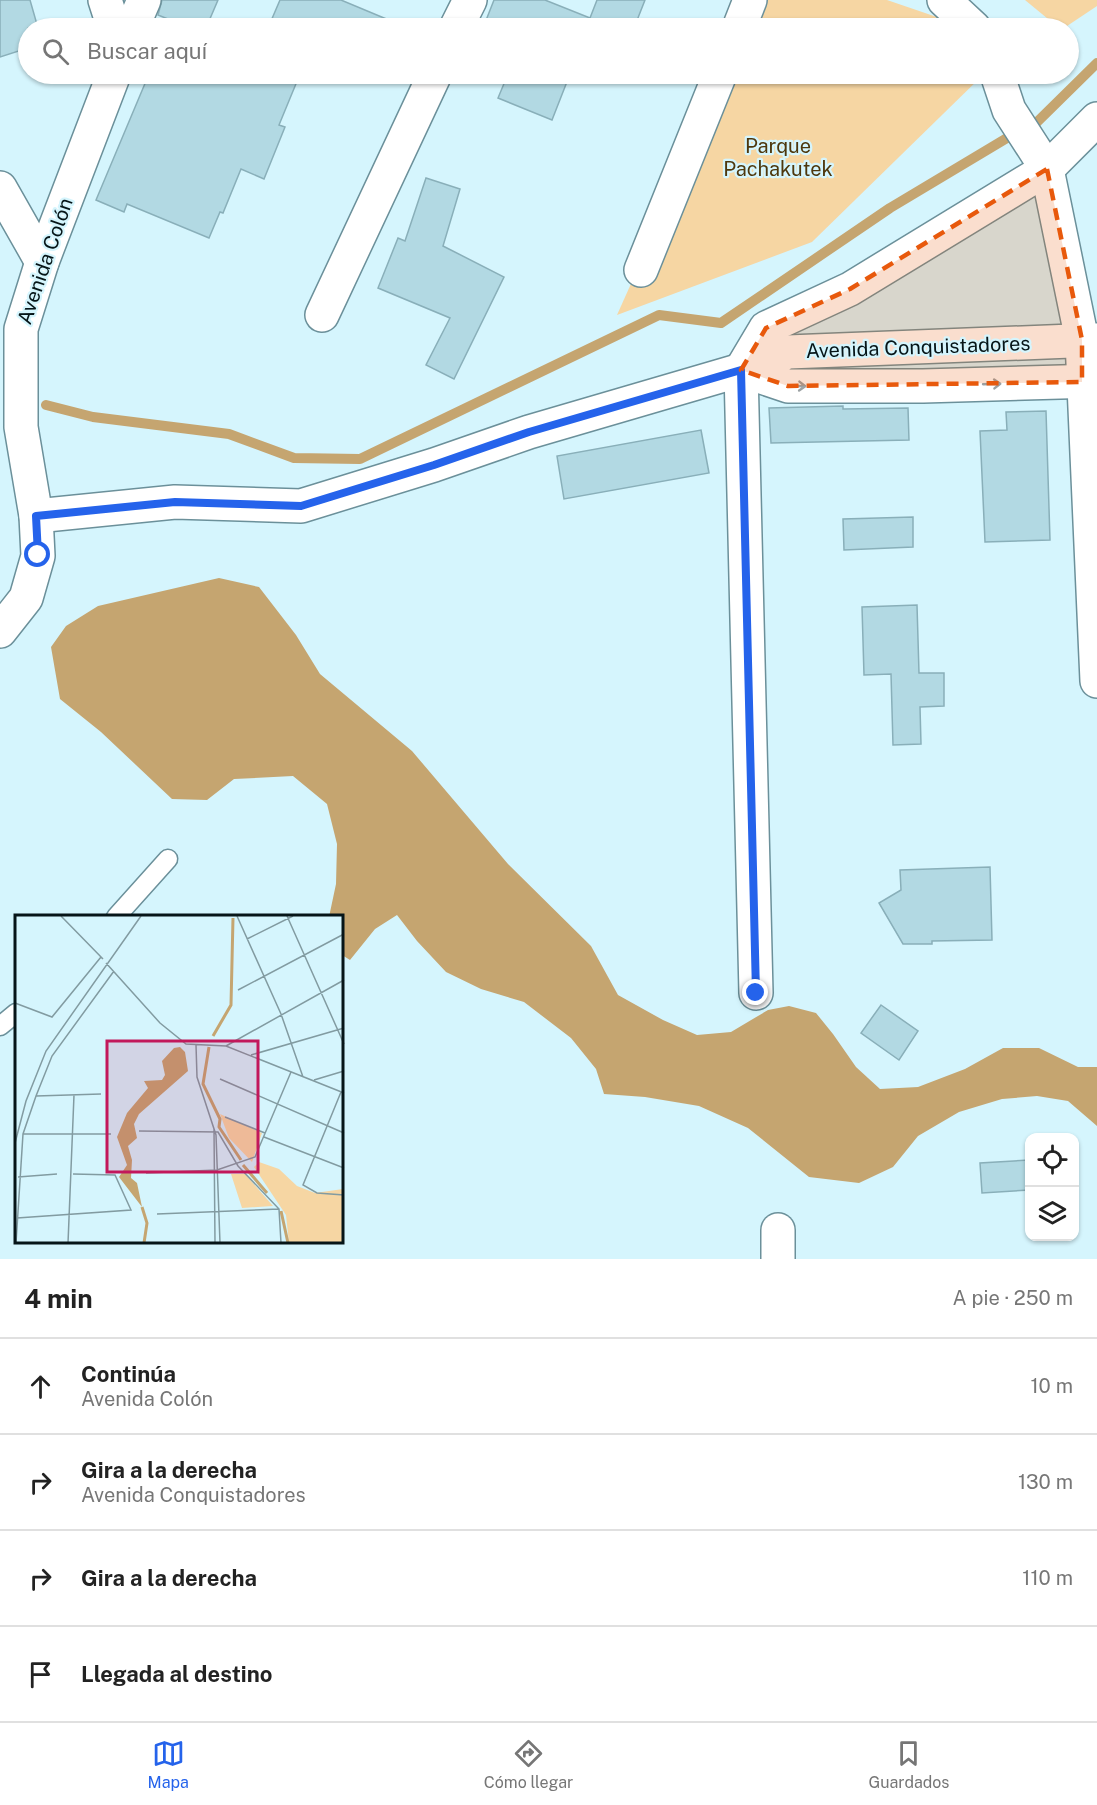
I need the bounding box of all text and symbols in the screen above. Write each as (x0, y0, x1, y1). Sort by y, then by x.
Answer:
search box (18, 18, 1079, 84)
icon: search (39, 35, 72, 68)
text: Buscar aquí (87, 38, 207, 64)
park label: Parque Pachakutek (723, 134, 833, 181)
street label: Avenida Colón (12, 195, 78, 327)
street label: Avenida Conquistadores (805, 331, 1031, 363)
one-way arrow (982, 379, 1002, 390)
one-way arrow (787, 380, 807, 391)
route start (24, 541, 50, 567)
inset map (15, 915, 344, 1244)
route end (742, 979, 768, 1005)
map controls (1025, 1133, 1079, 1241)
button: locate (1025, 1133, 1079, 1187)
button: layers (1025, 1187, 1079, 1241)
text: 4 min (24, 1283, 93, 1314)
text: A pie · 250 m (953, 1286, 1073, 1310)
text: Continúa (81, 1361, 176, 1387)
icon: ahead (24, 1370, 57, 1403)
text: 10 m (1030, 1374, 1073, 1398)
text: Avenida Colón (81, 1387, 213, 1411)
text: Gira a la derecha (81, 1457, 257, 1483)
icon: right (24, 1466, 57, 1499)
text: 130 m (1018, 1470, 1073, 1494)
text: Avenida Conquistadores (81, 1483, 306, 1507)
icon: right (24, 1562, 57, 1595)
text: Gira a la derecha (81, 1565, 257, 1591)
text: 110 m (1022, 1566, 1073, 1590)
icon: arrive (24, 1658, 57, 1691)
text: Llegada al destino (81, 1661, 272, 1687)
tab: Mapa (148, 1737, 189, 1792)
tab: Cómo llegar (484, 1737, 573, 1792)
tab: Guardados (868, 1737, 949, 1792)

